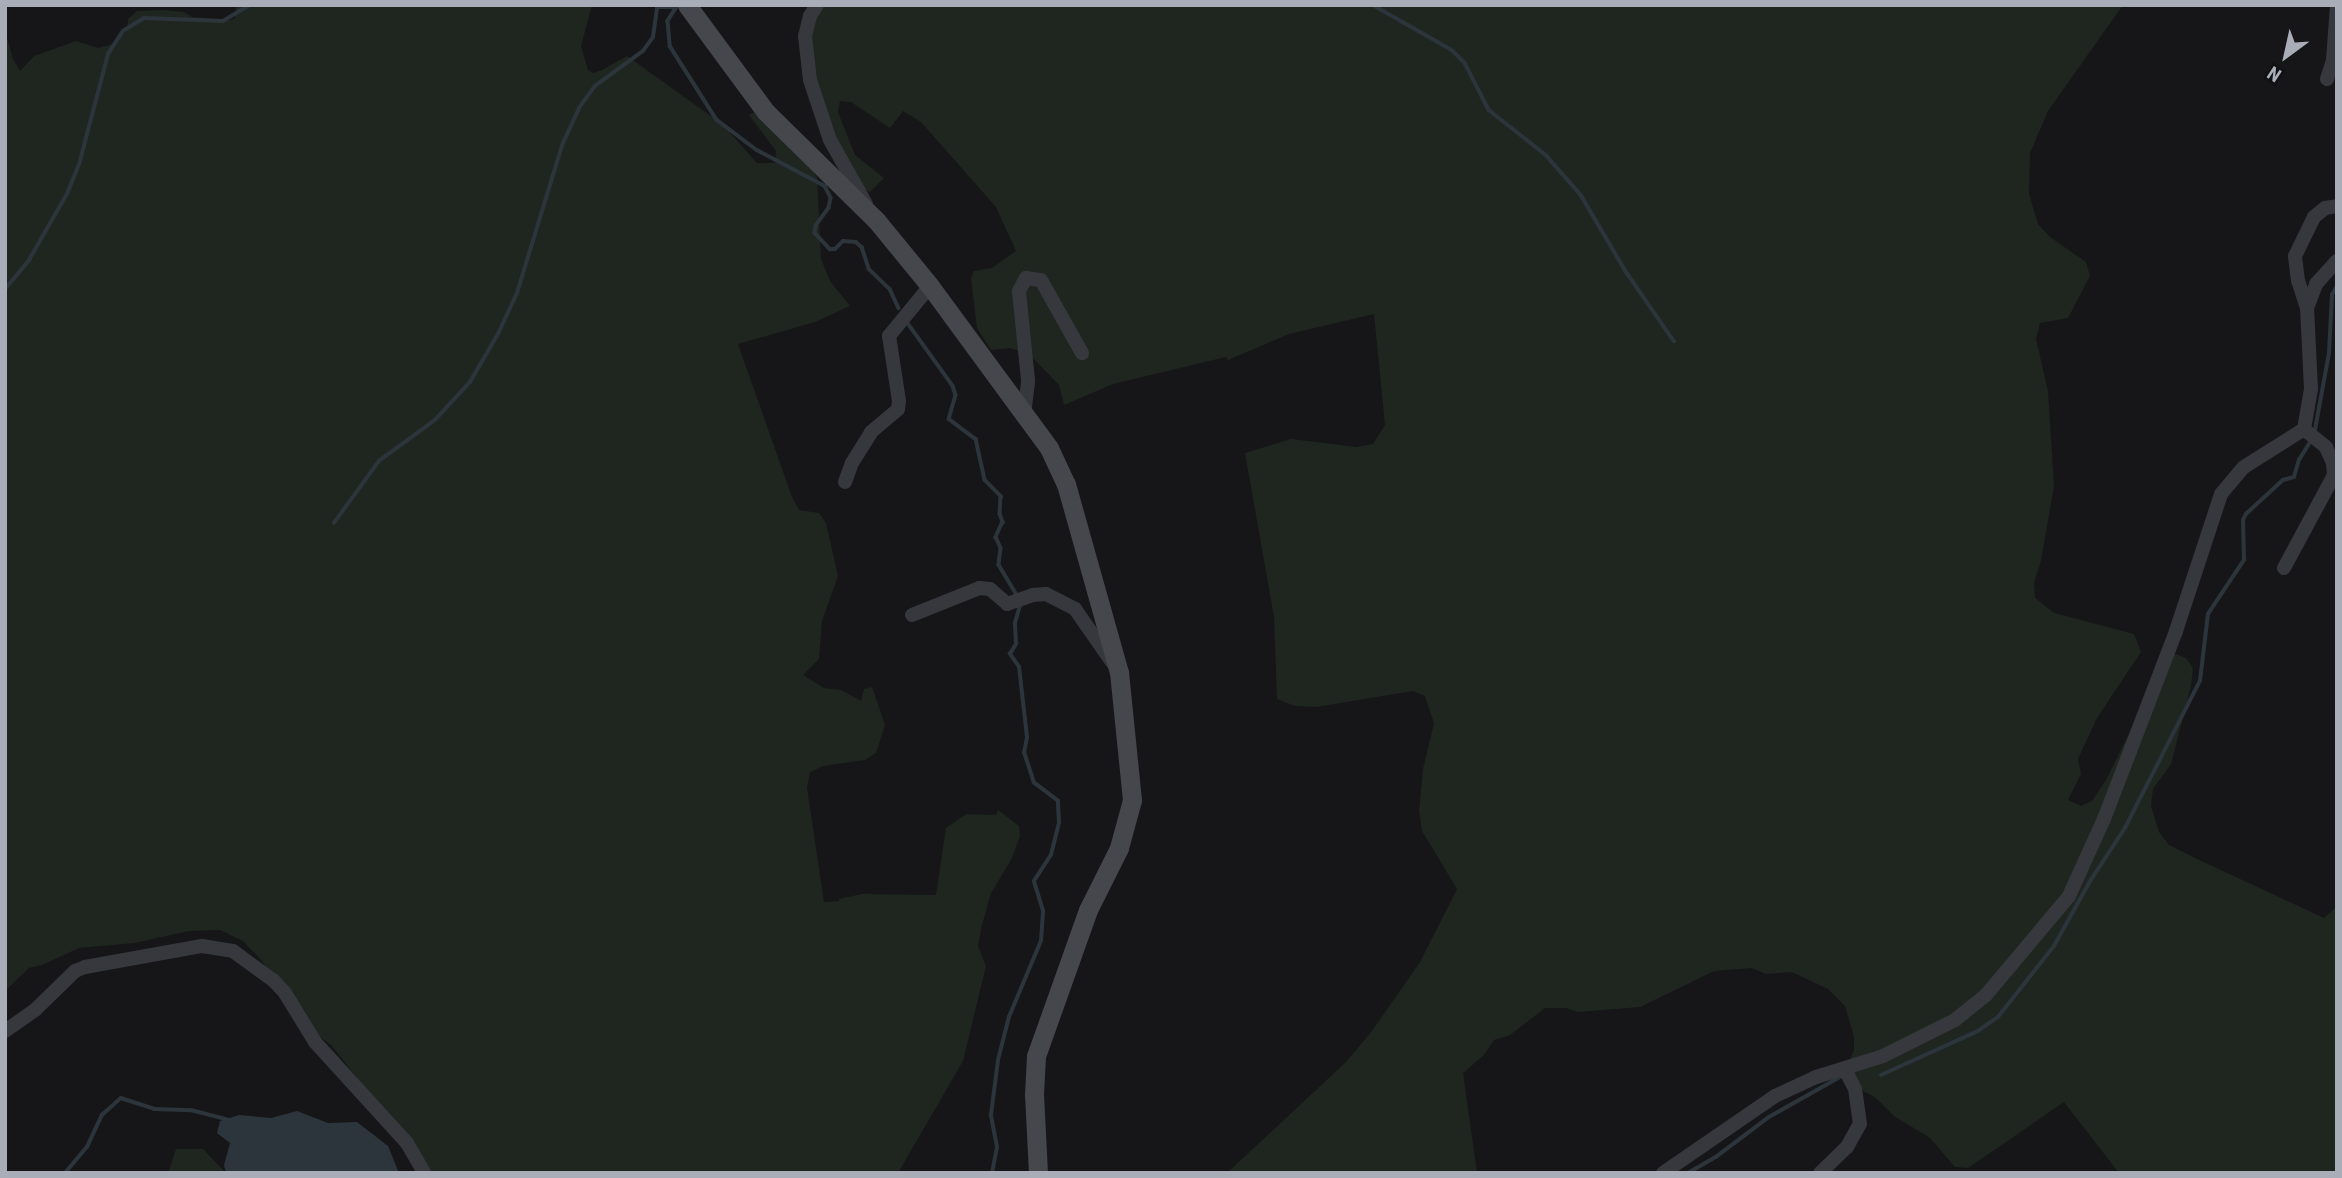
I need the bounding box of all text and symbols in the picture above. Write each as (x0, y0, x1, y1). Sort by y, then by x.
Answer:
north arrow (2251, 21, 2321, 91)
text: N (2263, 61, 2285, 87)

